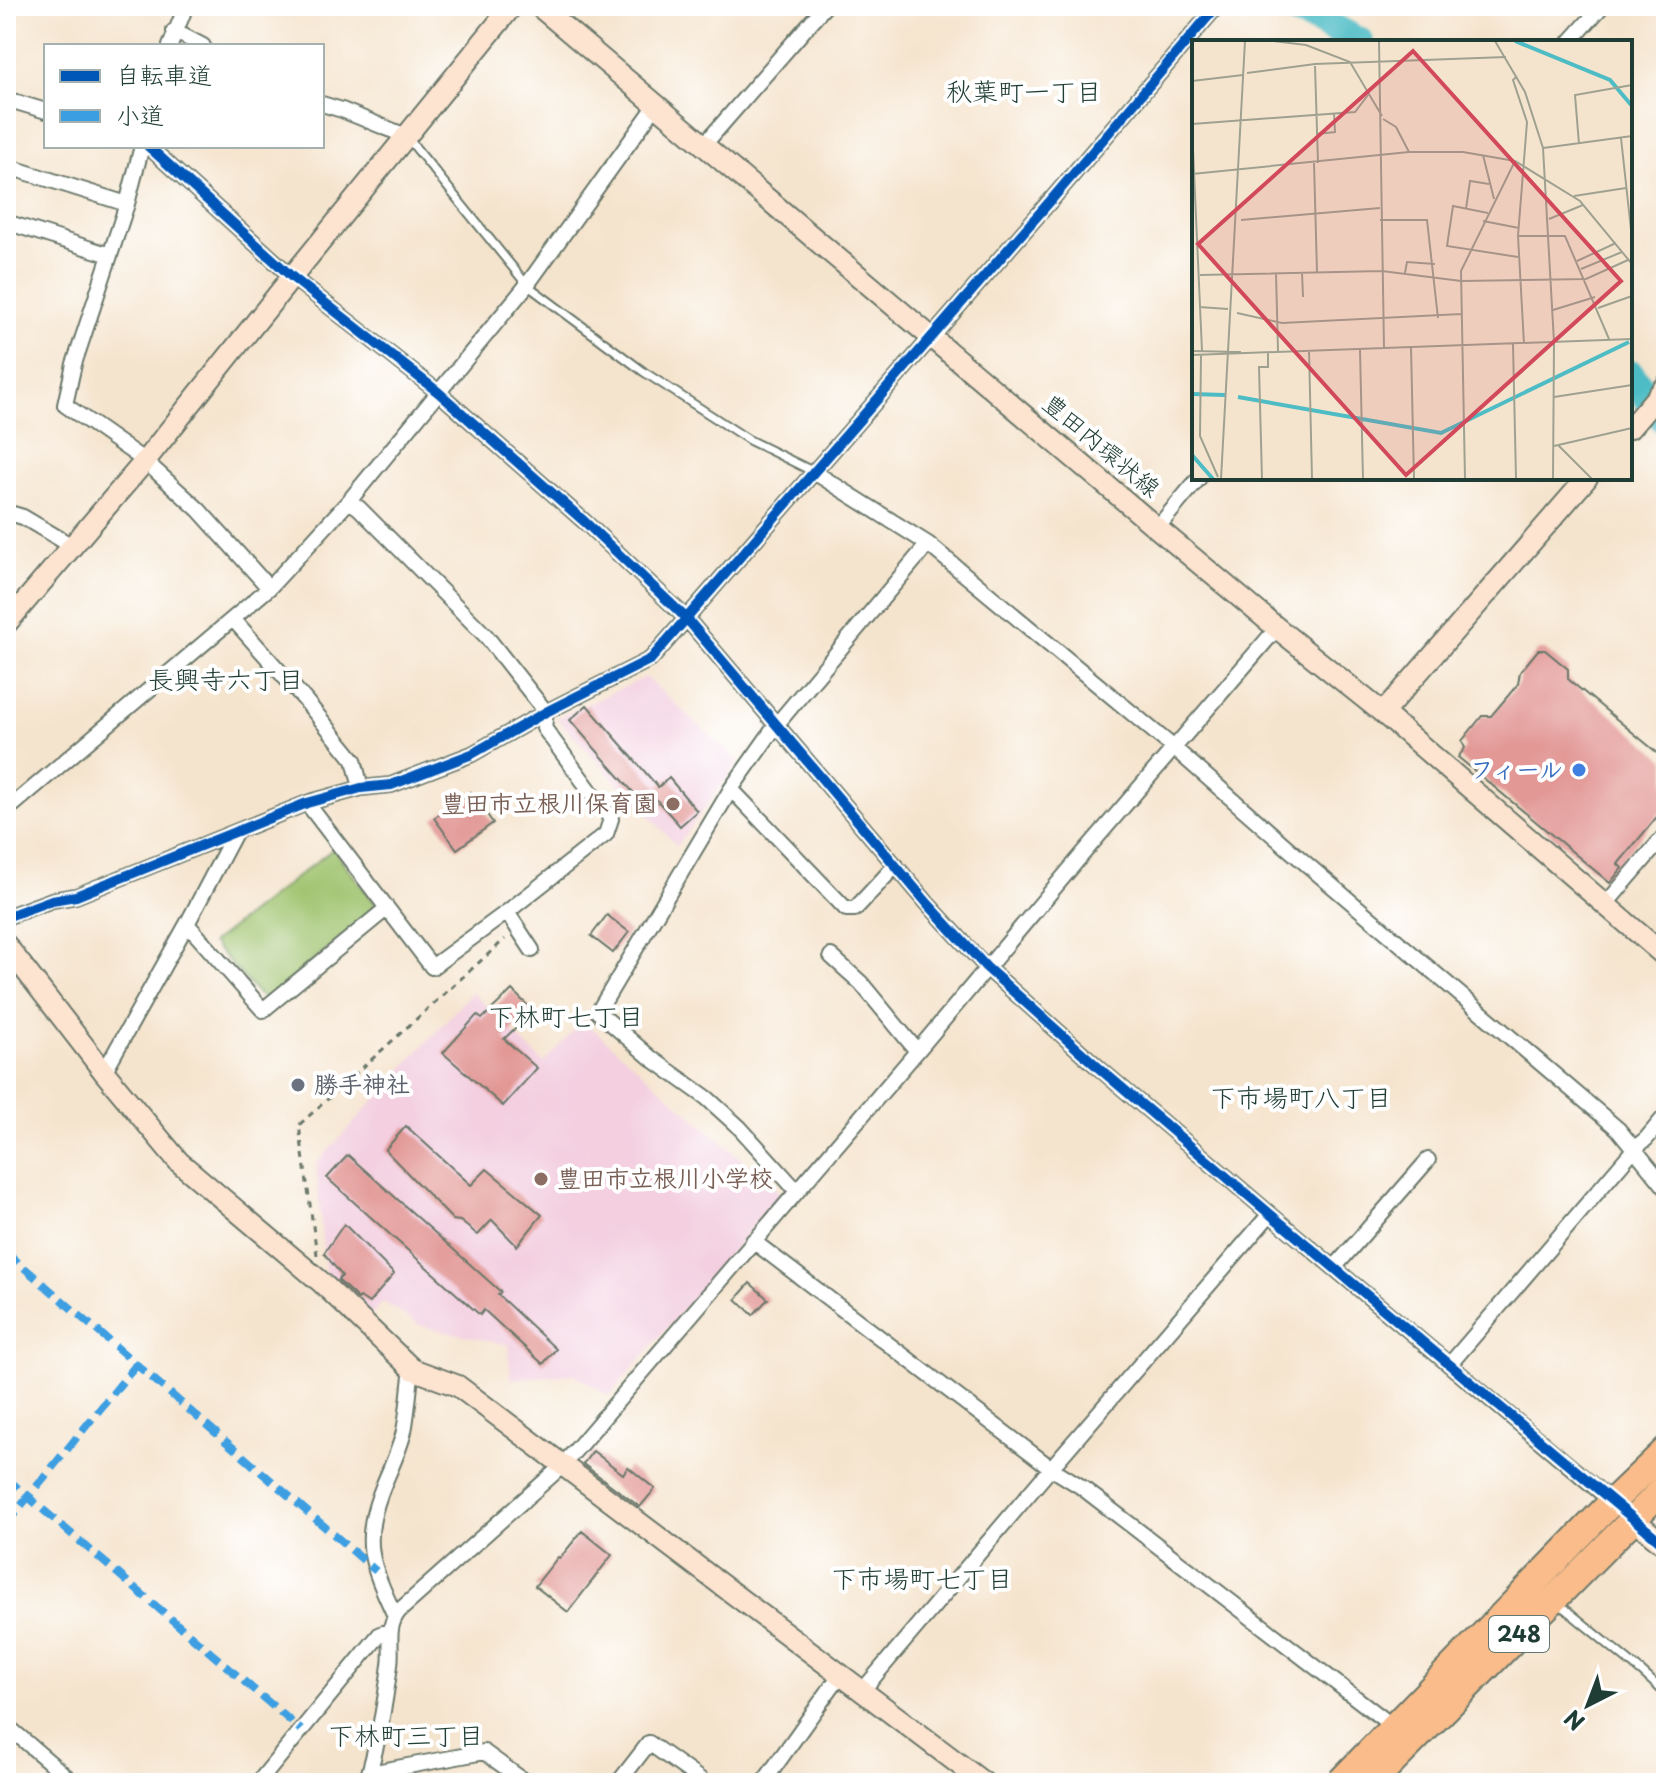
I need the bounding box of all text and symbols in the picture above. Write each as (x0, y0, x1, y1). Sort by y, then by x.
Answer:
inset map (1192, 40, 1632, 480)
legend (44, 44, 324, 148)
text: 自転車道 (116, 56, 212, 92)
district label: 秋葉町一丁目 (946, 71, 1102, 110)
text: 小道 (116, 96, 164, 132)
street label: 豊田内環状線 (1036, 384, 1169, 505)
district label: 長興寺六丁目 (148, 659, 304, 698)
place label: フィール (1470, 750, 1563, 786)
marker: フィール (1570, 761, 1588, 779)
place label: 豊田市立根川保育園 (441, 784, 657, 820)
marker: 豊田市立根川保育園 (664, 795, 682, 813)
district label: 下林町七丁目 (488, 996, 644, 1035)
place label: 勝手神社 (314, 1065, 410, 1101)
marker: 勝手神社 (289, 1076, 307, 1094)
district label: 下市場町八丁目 (1210, 1077, 1392, 1116)
place label: 豊田市立根川小学校 (557, 1159, 773, 1195)
marker: 豊田市立根川小学校 (532, 1170, 550, 1188)
district label: 下市場町七丁目 (831, 1558, 1013, 1597)
road number: 248 (1489, 1616, 1549, 1652)
north arrow (1548, 1665, 1628, 1745)
text: N (1556, 1703, 1591, 1739)
district label: 下林町三丁目 (328, 1715, 484, 1754)

